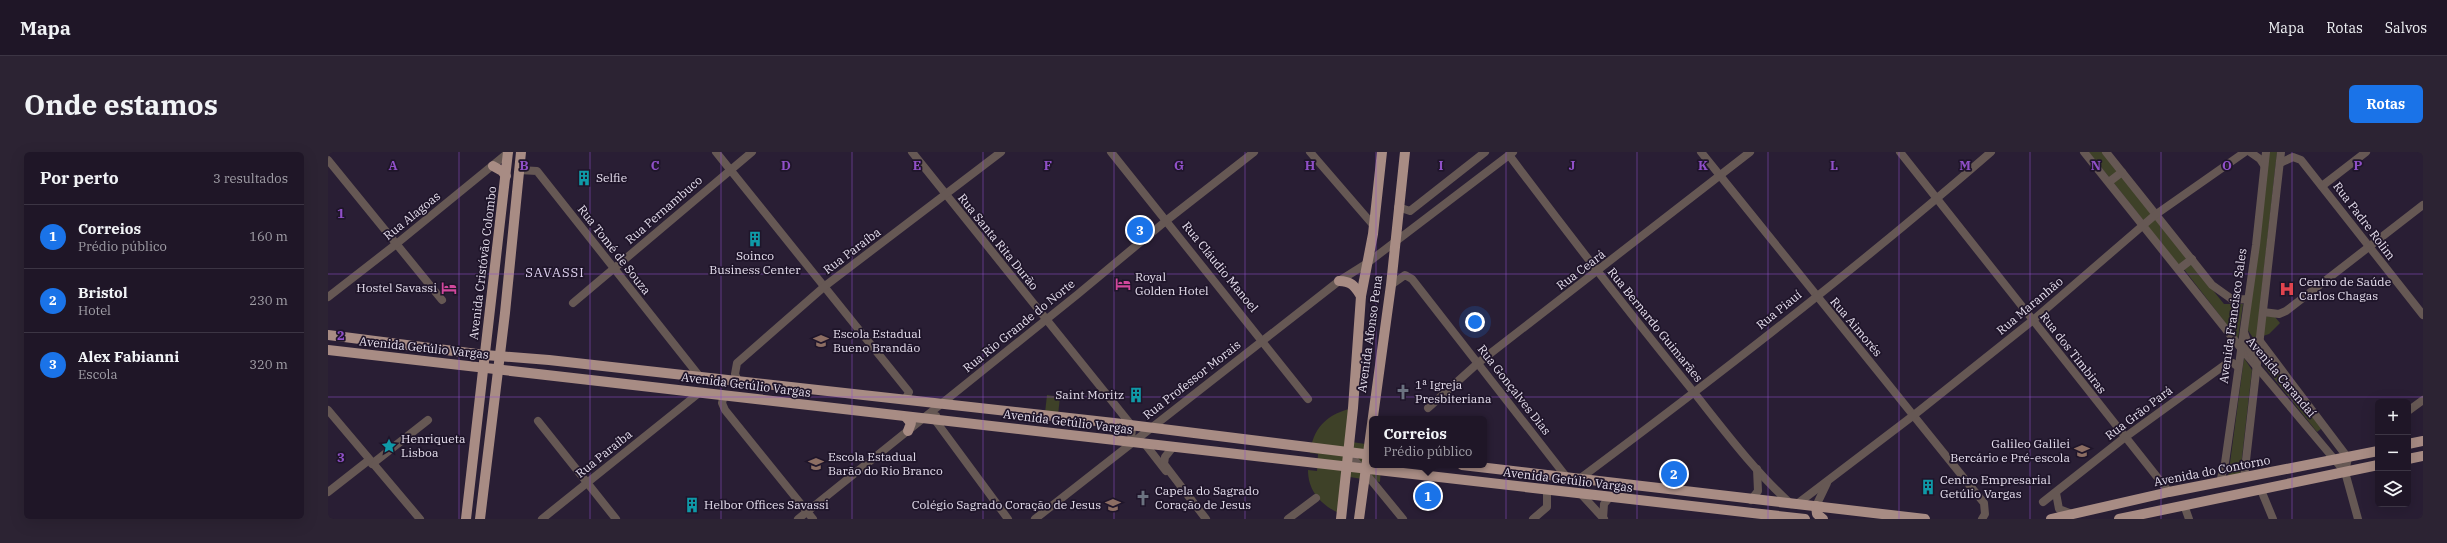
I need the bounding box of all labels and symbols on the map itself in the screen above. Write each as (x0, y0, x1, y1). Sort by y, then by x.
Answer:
text: A (388, 157, 398, 174)
text: B (519, 157, 529, 174)
text: C (651, 157, 660, 174)
text: D (781, 157, 791, 174)
text: E (913, 157, 921, 174)
text: F (1044, 157, 1052, 174)
text: G (1174, 157, 1184, 174)
text: H (1305, 157, 1316, 174)
text: I (1439, 157, 1444, 174)
text: J (1569, 157, 1576, 174)
text: K (1698, 157, 1708, 174)
text: L (1830, 157, 1838, 174)
text: M (1959, 157, 1971, 174)
text: N (2091, 157, 2101, 174)
text: O (2222, 157, 2232, 174)
text: P (2354, 157, 2363, 174)
building icon: Selfie (575, 169, 593, 187)
place label: Selfie (596, 170, 627, 185)
street label: Rua Pernambuco (622, 172, 705, 247)
street label: Rua Padre Rolim (2330, 179, 2399, 263)
street label: Avenida Cristóvão Colombo (466, 185, 499, 341)
street label: Rua Alagoas (380, 188, 443, 243)
street label: Rua Santa Rita Durão (955, 191, 1042, 293)
street label: Rua Tomé de Souza (575, 202, 654, 298)
text: 1 (337, 205, 345, 222)
pin: 3 (1127, 215, 1153, 245)
street label: Rua Cláudio Manoel (1179, 218, 1262, 315)
street label: Rua Paraíba (820, 224, 884, 277)
building icon: Soinco Business Center (746, 230, 764, 248)
street label: Rua Ceará (1553, 246, 1608, 293)
street label: Avenida Francisco Sales (2216, 247, 2249, 385)
place label: Soinco Business Center (709, 248, 801, 277)
district label: SAVASSI (525, 264, 585, 281)
street label: Rua Bernardo Guimarães (1605, 264, 1706, 385)
place label: Royal Golden Hotel (1135, 269, 1209, 298)
street label: Rua Maranhão (1993, 273, 2066, 338)
street label: Avenida Afonso Pena (1354, 274, 1385, 394)
place label: Centro de Saúde Carlos Chagas (2299, 274, 2391, 303)
hotel icon: Royal Golden Hotel (1114, 275, 1132, 293)
street label: Rua Rio Grande do Norte (960, 276, 1078, 375)
hotel icon: Hostel Savassi (440, 279, 458, 297)
place label: Hostel Savassi (356, 280, 437, 295)
hospital icon: Centro de Saúde Carlos Chagas (2278, 280, 2296, 298)
street label: Rua Piauí (1753, 287, 1804, 332)
street label: Rua Aimorés (1827, 294, 1886, 359)
street label: Rua dos Timbiras (2037, 309, 2110, 397)
your location (1465, 312, 1485, 332)
place label: Escola Estadual Bueno Brandão (833, 326, 922, 355)
text: 2 (337, 327, 345, 344)
school or university icon: Escola Estadual Bueno Brandão (812, 332, 830, 350)
street label: Avenida Getúlio Vargas (358, 333, 490, 362)
street label: Avenida Carandaí (2243, 334, 2319, 420)
street label: Rua Professor Morais (1140, 337, 1244, 422)
street label: Rua Gonçalves Dias (1475, 342, 1554, 438)
street label: Avenida Getúlio Vargas (680, 369, 812, 400)
place label: 1ª Igreja Presbiteriana (1415, 377, 1492, 406)
street label: Rua Grão Pará (2102, 382, 2176, 443)
church icon: 1ª Igreja Presbiteriana (1394, 383, 1412, 401)
building icon: Saint Moritz (1127, 386, 1145, 404)
place label: Saint Moritz (1055, 387, 1124, 402)
street label: Avenida Getúlio Vargas (1002, 406, 1134, 437)
street label: Rua Paraíba (572, 426, 635, 481)
place label: Henriqueta Lisboa (401, 431, 466, 460)
place label: Galileo Galilei Bercário e Pré-escola (1950, 436, 2070, 465)
place icon: Henriqueta Lisboa (380, 437, 398, 455)
school or university icon: Galileo Galilei Bercário e Pré-escola (2073, 442, 2091, 460)
text: 3 (337, 449, 345, 466)
place label: Escola Estadual Barão do Rio Branco (828, 449, 943, 478)
street label: Avenida do Contorno (2152, 452, 2272, 489)
school or university icon: Escola Estadual Barão do Rio Branco (807, 455, 825, 473)
pin: 2 (1661, 459, 1687, 489)
street label: Avenida Getúlio Vargas (1502, 464, 1634, 495)
place label: Centro Empresarial Getúlio Vargas (1940, 472, 2051, 501)
building icon: Centro Empresarial Getúlio Vargas (1919, 478, 1937, 496)
pin: 1 (1415, 481, 1441, 511)
place label: Capela do Sagrado Coração de Jesus (1155, 483, 1259, 512)
church icon: Capela do Sagrado Coração de Jesus (1134, 489, 1152, 507)
building icon: Helbor Offices Savassi (683, 496, 701, 514)
school or university icon: Colégio Sagrado Coração de Jesus (1104, 496, 1122, 514)
place label: Helbor Offices Savassi (704, 497, 829, 512)
place label: Colégio Sagrado Coração de Jesus (912, 497, 1101, 512)

